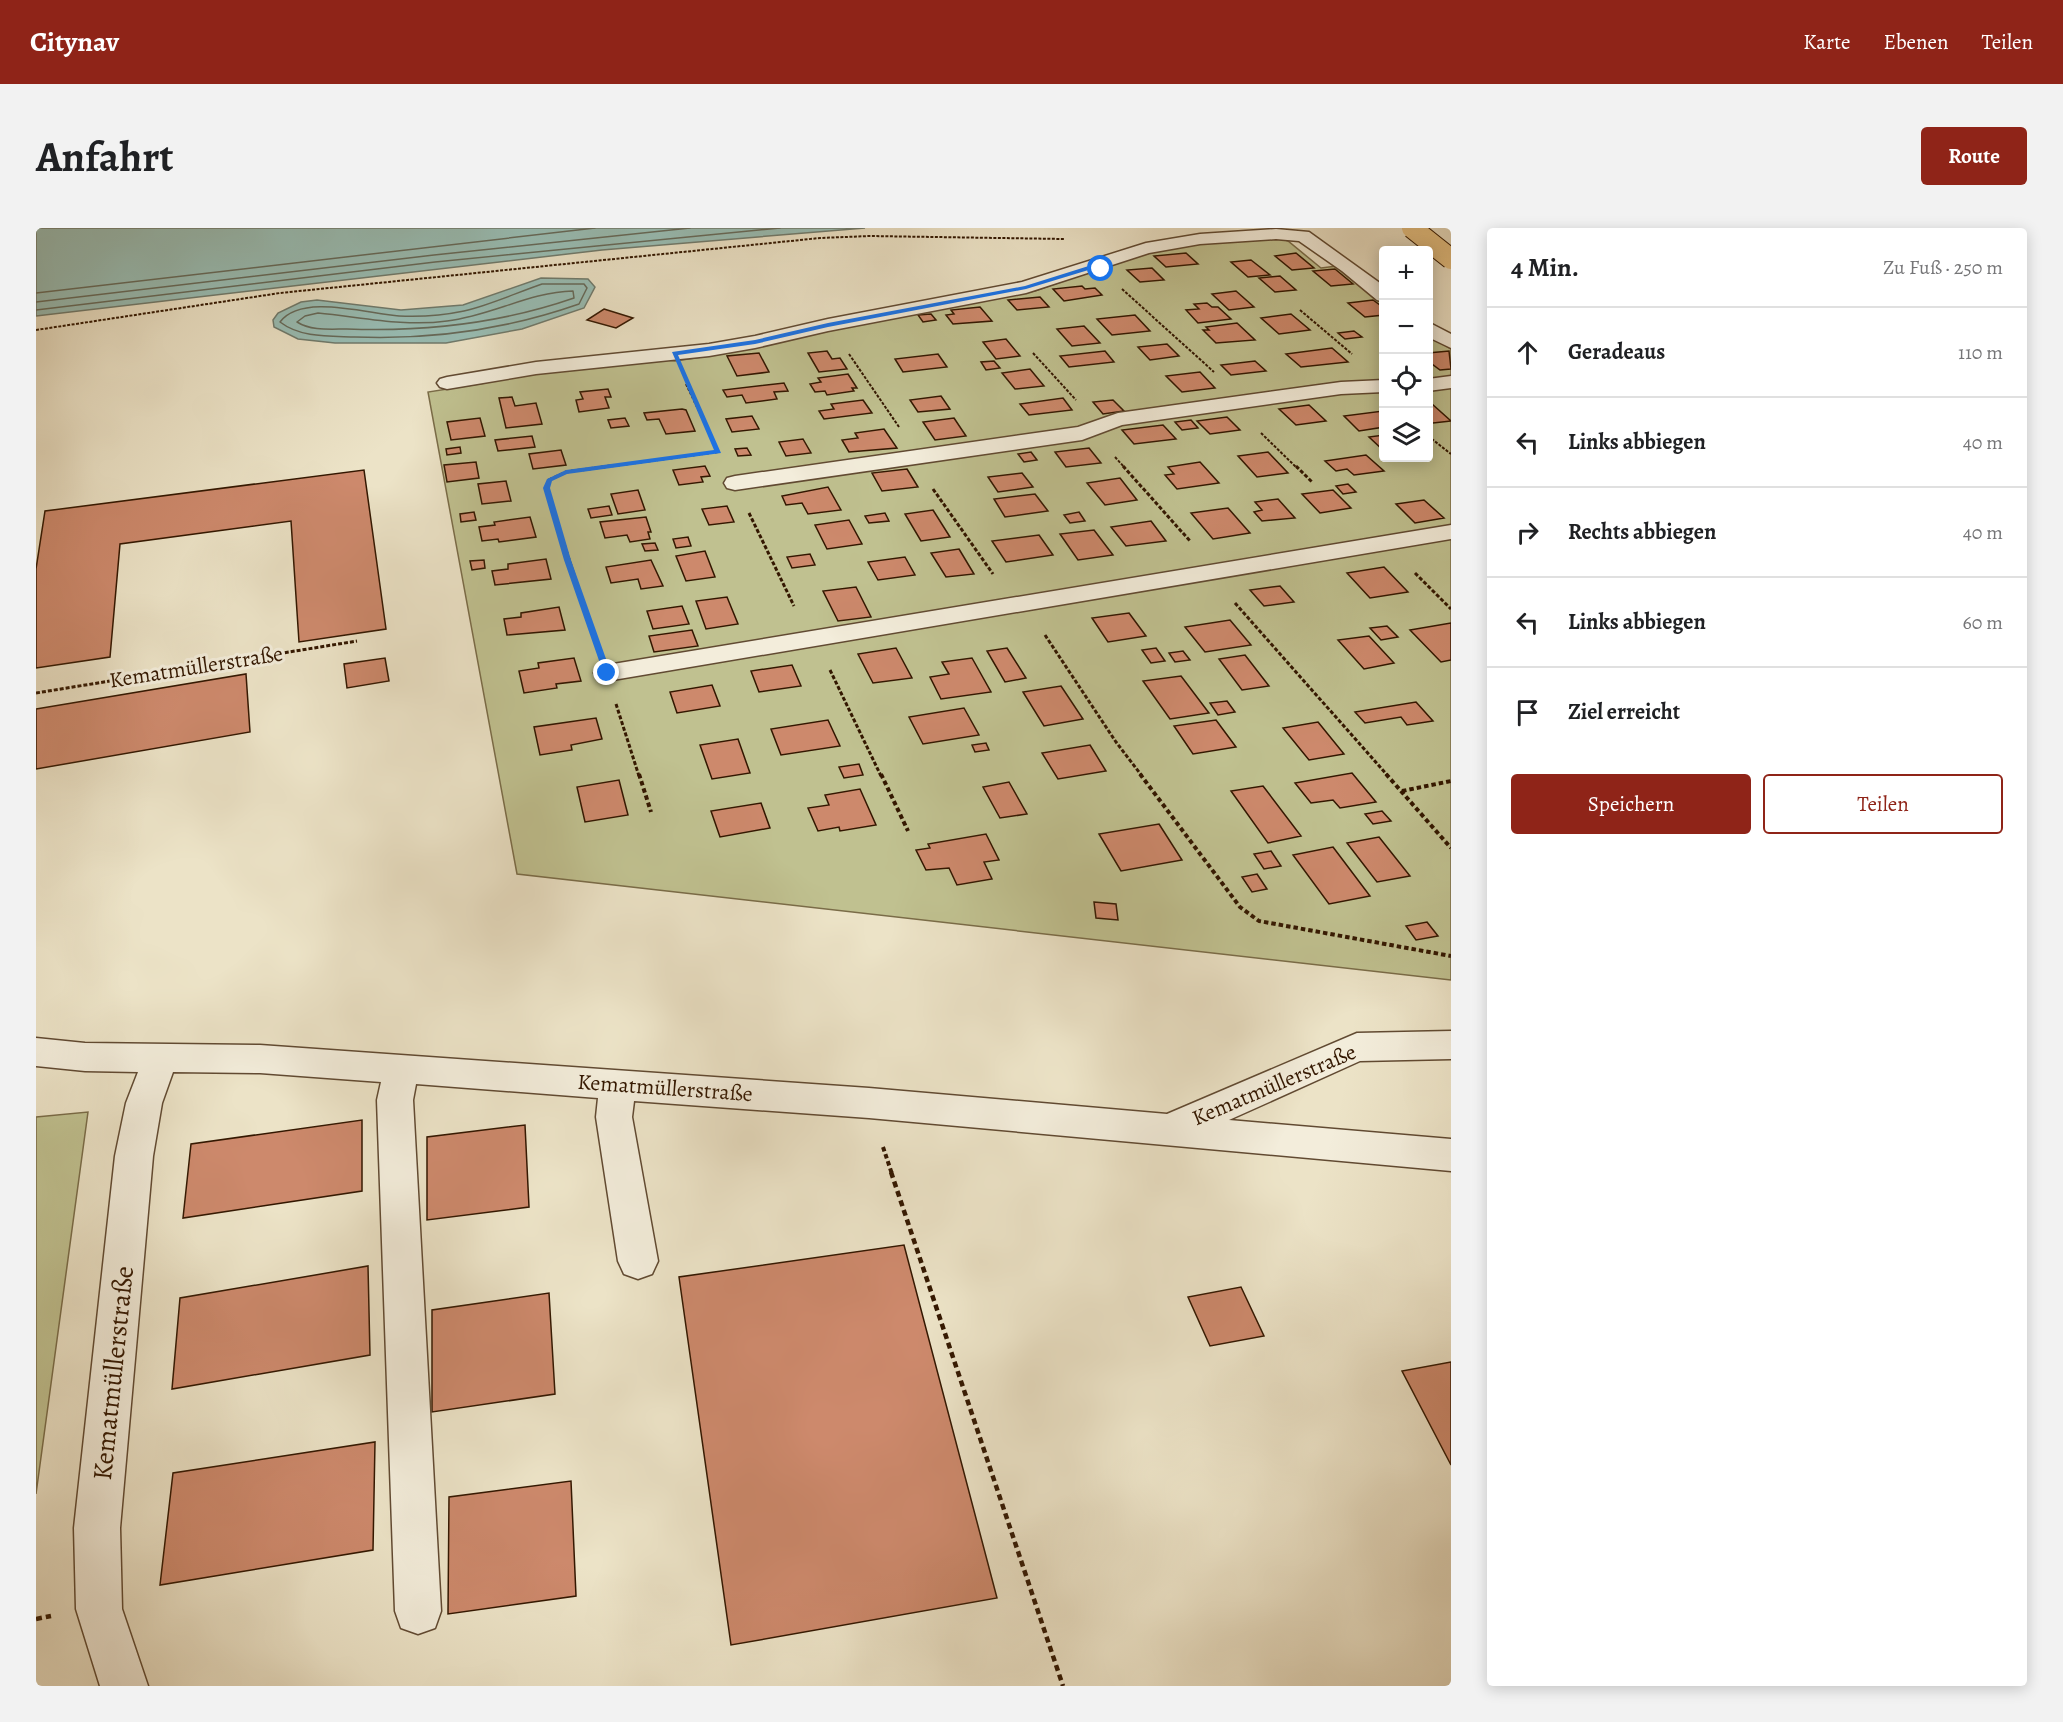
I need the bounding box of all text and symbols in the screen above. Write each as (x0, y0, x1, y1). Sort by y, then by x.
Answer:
text: Citynav (30, 23, 119, 61)
text: Karte (1803, 28, 1851, 56)
text: Ebenen (1884, 28, 1948, 56)
text: Teilen (1981, 28, 2033, 56)
button: Route (1921, 127, 2027, 185)
text: Anfahrt (36, 128, 173, 185)
map controls (1379, 246, 1433, 462)
button: + (1379, 246, 1433, 300)
text: 4 Min. (1511, 250, 1579, 285)
text: Zu Fuß · 250 m (1883, 254, 2003, 281)
route start (1087, 255, 1113, 281)
button: − (1379, 300, 1433, 354)
icon: ahead (1511, 336, 1544, 369)
text: Geradeaus (1568, 337, 1665, 367)
text: 110 m (1958, 339, 2003, 366)
button: locate (1379, 354, 1433, 408)
button: layers (1379, 408, 1433, 462)
icon: left (1511, 426, 1544, 459)
text: Links abbiegen (1568, 427, 1706, 457)
text: 40 m (1963, 429, 2003, 456)
icon: right (1511, 516, 1544, 549)
text: Rechts abbiegen (1568, 517, 1716, 547)
text: 40 m (1963, 519, 2003, 546)
icon: left (1511, 606, 1544, 639)
text: Links abbiegen (1568, 607, 1706, 637)
text: 60 m (1963, 609, 2003, 636)
street label: Kematmüllerstraße (107, 638, 285, 696)
route end (593, 659, 619, 685)
icon: arrive (1511, 696, 1544, 729)
text: Ziel erreicht (1568, 697, 1680, 727)
button: Speichern (1511, 774, 1751, 834)
button: Teilen (1763, 774, 2003, 834)
street label: Kematmüllerstraße (1187, 1037, 1361, 1133)
street label: Kematmüllerstraße (576, 1067, 754, 1109)
street label: Kematmüllerstraße (84, 1264, 142, 1482)

